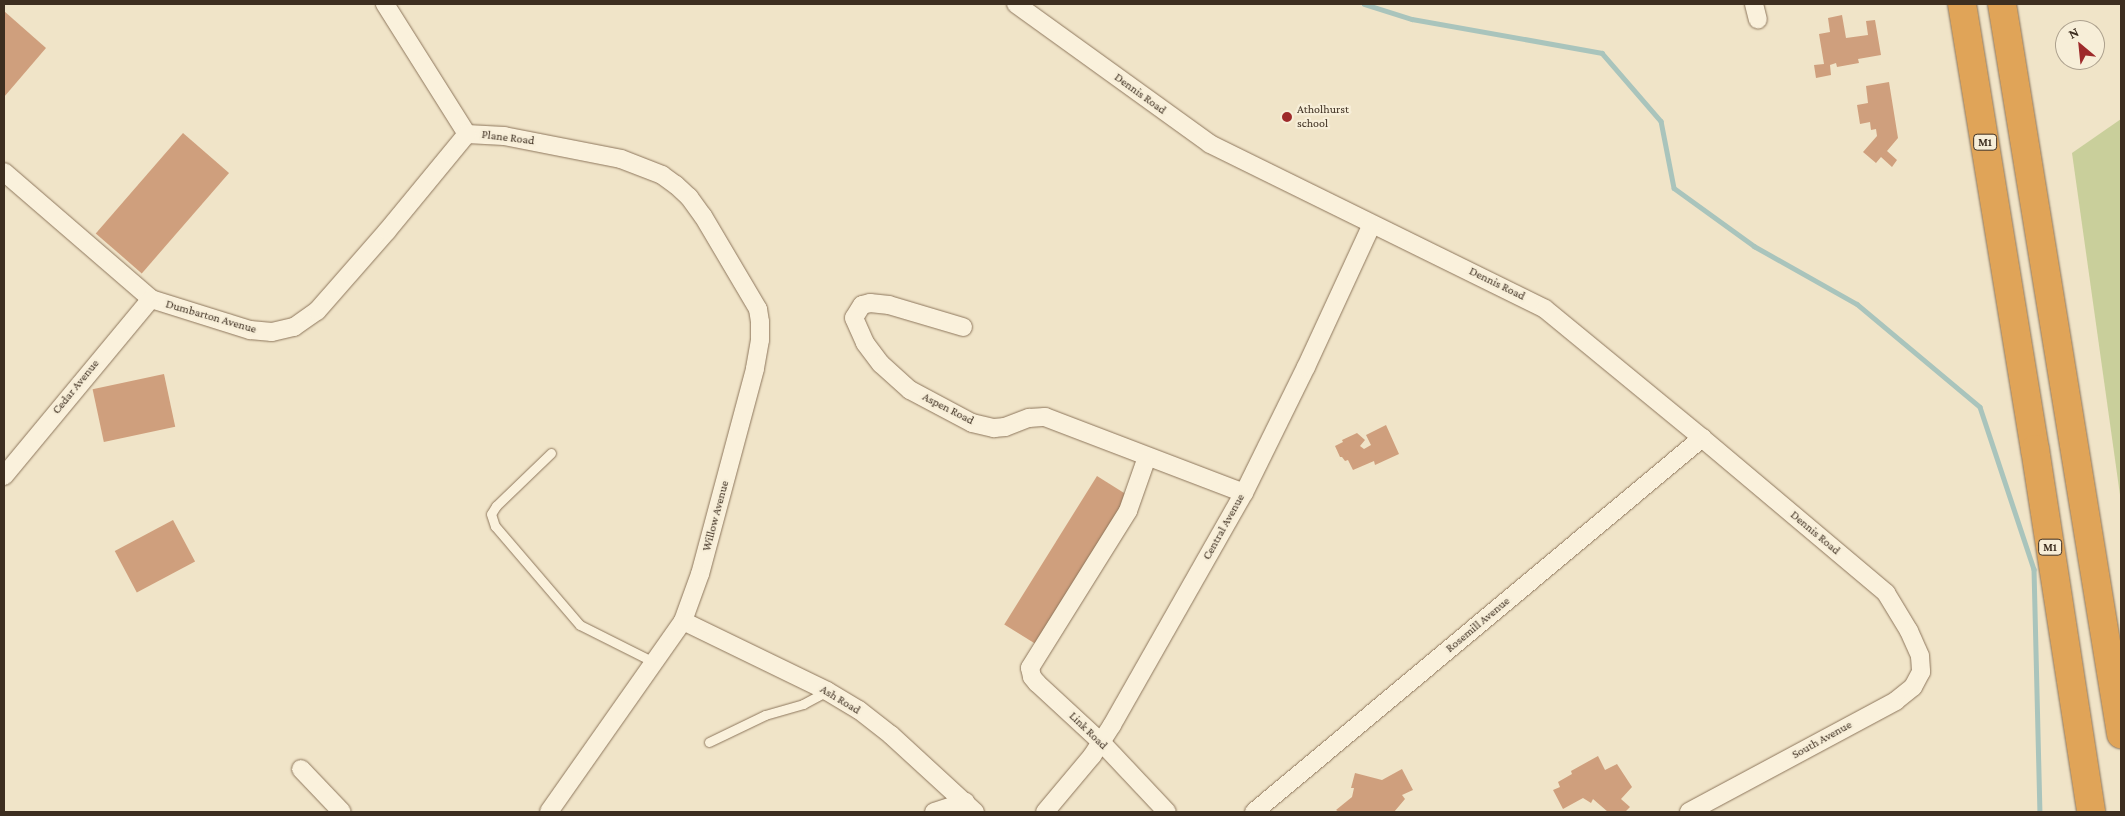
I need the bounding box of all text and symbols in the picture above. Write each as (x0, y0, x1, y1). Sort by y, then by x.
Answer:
north arrow (2055, 20, 2105, 70)
text: N (2065, 23, 2081, 42)
street label: Dennis Road (1111, 70, 1169, 118)
place label: Atholhurst school (1297, 103, 1349, 131)
marker: Atholhurst school (1281, 111, 1293, 123)
street label: Plane Road (481, 128, 535, 148)
road number: M1 (1972, 134, 1998, 150)
street label: Dennis Road (1467, 264, 1527, 304)
street label: Dumbarton Avenue (164, 297, 258, 337)
street label: Cedar Avenue (50, 357, 102, 417)
street label: Aspen Road (920, 390, 976, 428)
street label: Willow Avenue (700, 479, 732, 553)
street label: Central Avenue (1200, 492, 1248, 562)
street label: Dennis Road (1787, 508, 1843, 558)
road number: M1 (2038, 538, 2062, 556)
street label: Rosemill Avenue (1443, 594, 1513, 656)
street label: Ash Road (817, 682, 863, 718)
street label: Link Road (1066, 709, 1110, 753)
street label: South Avenue (1790, 718, 1854, 762)

